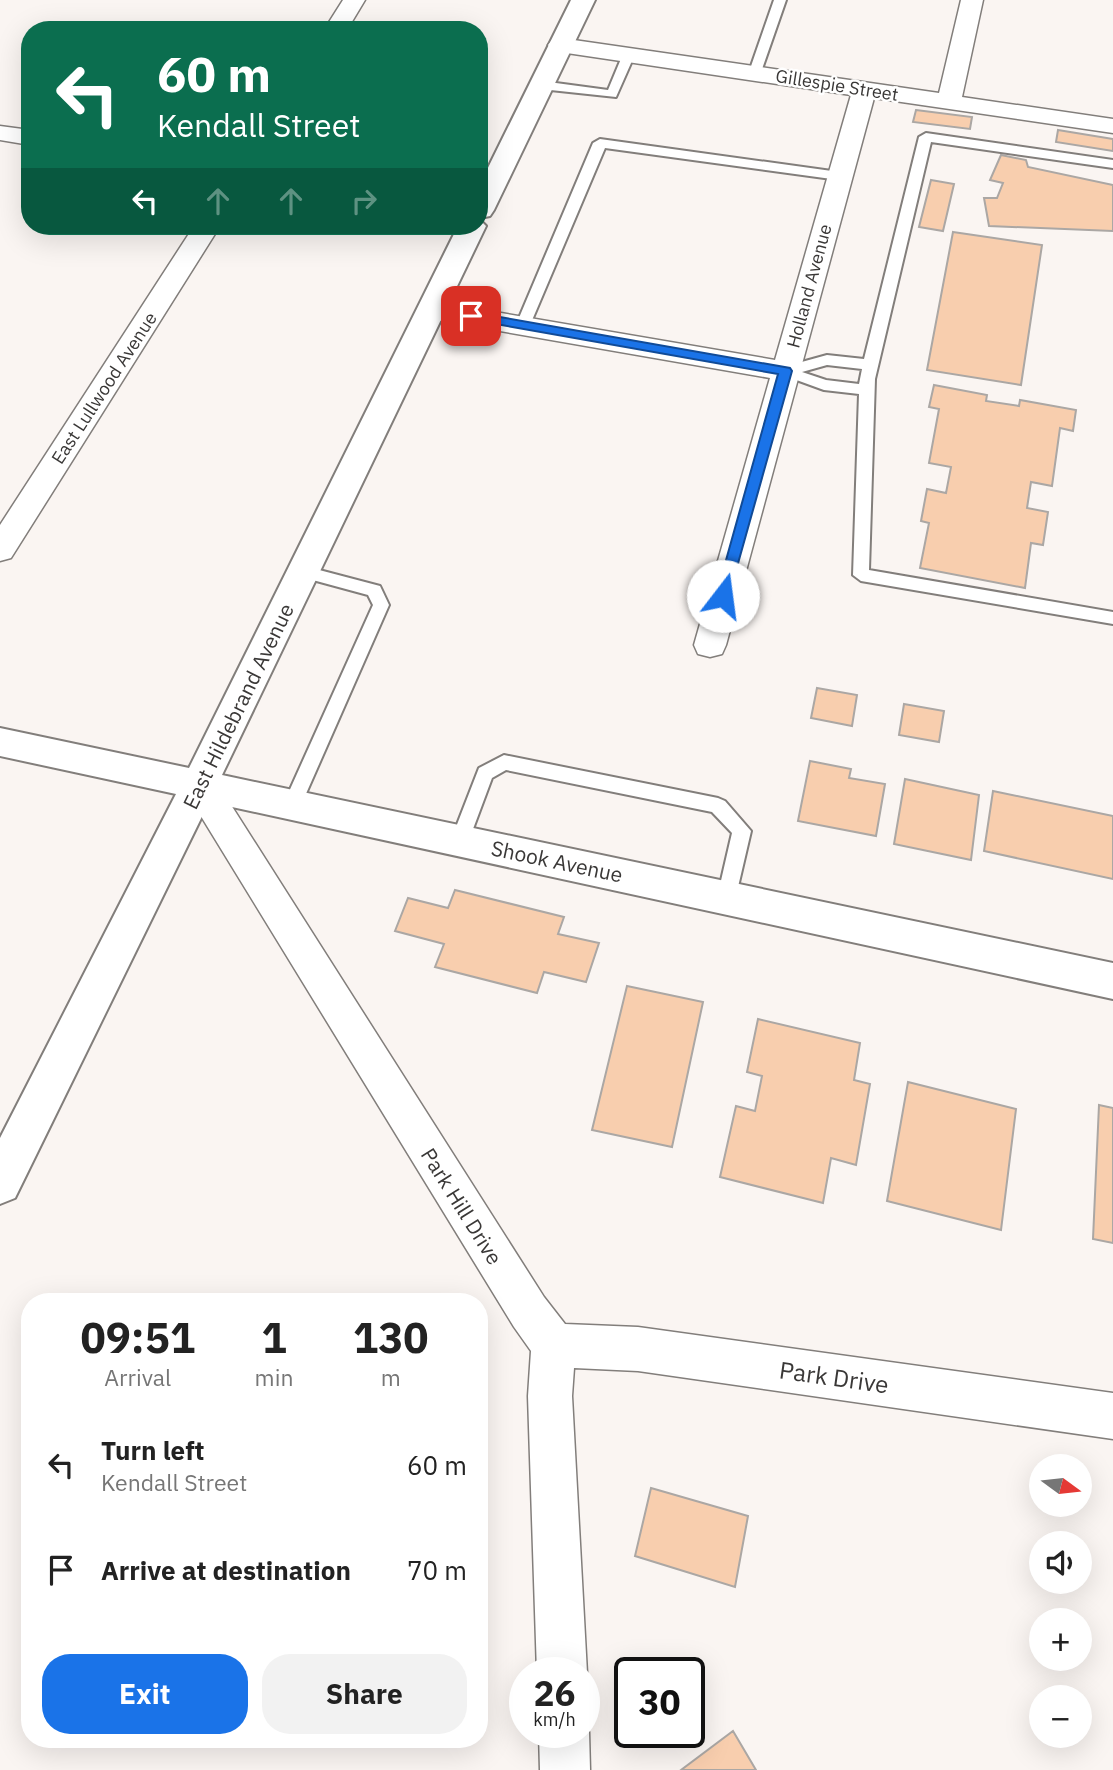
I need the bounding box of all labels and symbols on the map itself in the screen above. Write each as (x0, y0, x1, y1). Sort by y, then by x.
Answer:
street label: Gillespie Street (774, 64, 900, 106)
street label: Holland Avenue (781, 222, 837, 350)
pin (441, 286, 501, 346)
street label: East Lullwood Avenue (46, 308, 162, 468)
position arrow (686, 559, 760, 633)
street label: East Hildebrand Avenue (176, 598, 300, 814)
street label: Shook Avenue (489, 833, 625, 889)
street label: Park Hill Drive (415, 1142, 509, 1270)
street label: Park Drive (777, 1354, 891, 1400)
north arrow (1029, 1454, 1092, 1517)
speed limit sign: 30 (614, 1657, 705, 1748)

